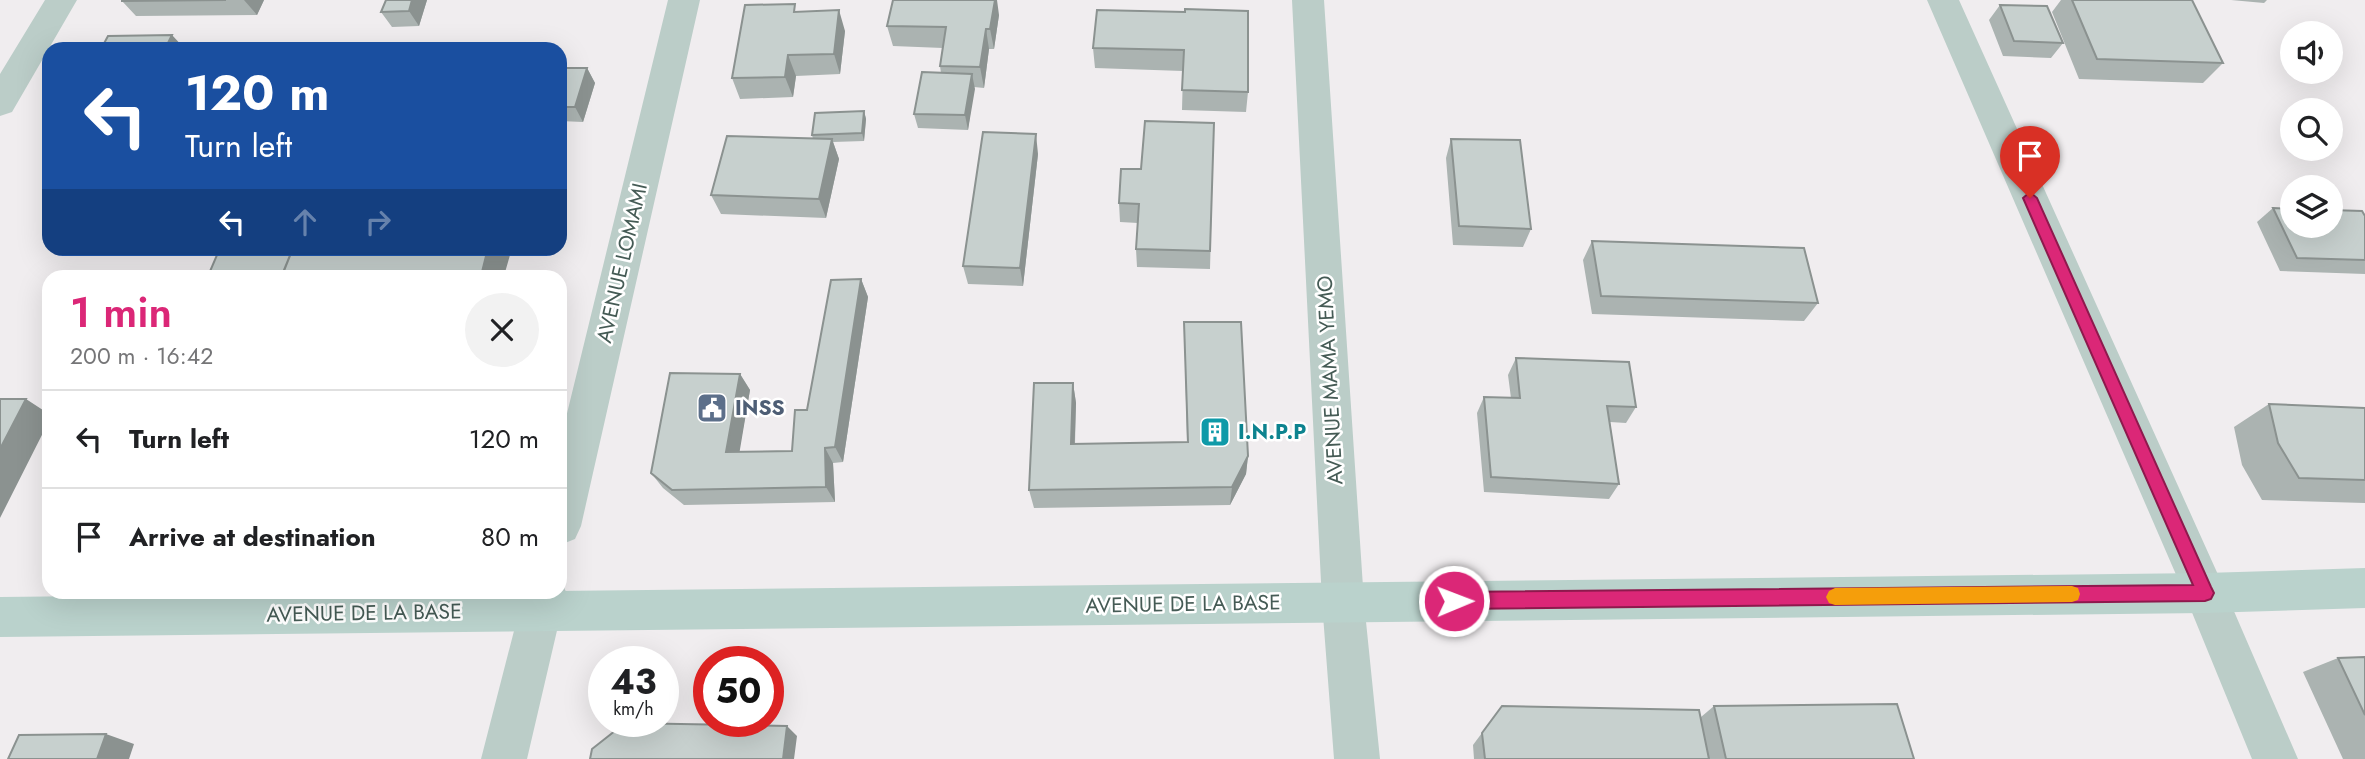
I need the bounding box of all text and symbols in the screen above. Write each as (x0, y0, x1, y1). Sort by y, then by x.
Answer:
map controls (2280, 21, 2343, 238)
button: sound (2280, 21, 2343, 84)
text: 120 m (185, 58, 329, 128)
icon: left (70, 70, 161, 161)
button: search (2280, 98, 2343, 161)
text: Turn left (185, 123, 292, 169)
pin (2000, 126, 2060, 198)
icon: arrive (2011, 137, 2049, 175)
button: layers (2280, 175, 2343, 238)
street label: AVENUE LOMAMI (589, 180, 655, 346)
icon: left (213, 203, 251, 241)
icon: ahead (286, 203, 324, 241)
icon: right (359, 203, 397, 241)
street label: AVENUE MAMA YEMO (1310, 275, 1350, 485)
text: 1 min (70, 282, 172, 343)
button: close (465, 293, 539, 367)
text: 200 m · 16:42 (70, 339, 213, 373)
public building icon: INSS (695, 391, 729, 425)
place label: INSS (735, 393, 785, 423)
building icon: I.N.P.P (1198, 415, 1232, 449)
place label: I.N.P.P (1238, 417, 1306, 447)
icon: left (70, 420, 108, 458)
text: Turn left (129, 420, 229, 458)
text: 120 m (469, 420, 539, 458)
icon: arrive (70, 518, 108, 556)
text: Arrive at destination (129, 518, 376, 556)
text: 80 m (481, 518, 539, 556)
position arrow (1417, 564, 1491, 638)
street label: AVENUE DE LA BASE (1085, 587, 1281, 621)
street label: AVENUE DE LA BASE (266, 596, 462, 630)
speed limit sign: 50 (693, 646, 784, 737)
text: 43 (610, 657, 657, 707)
text: km/h (613, 696, 654, 722)

